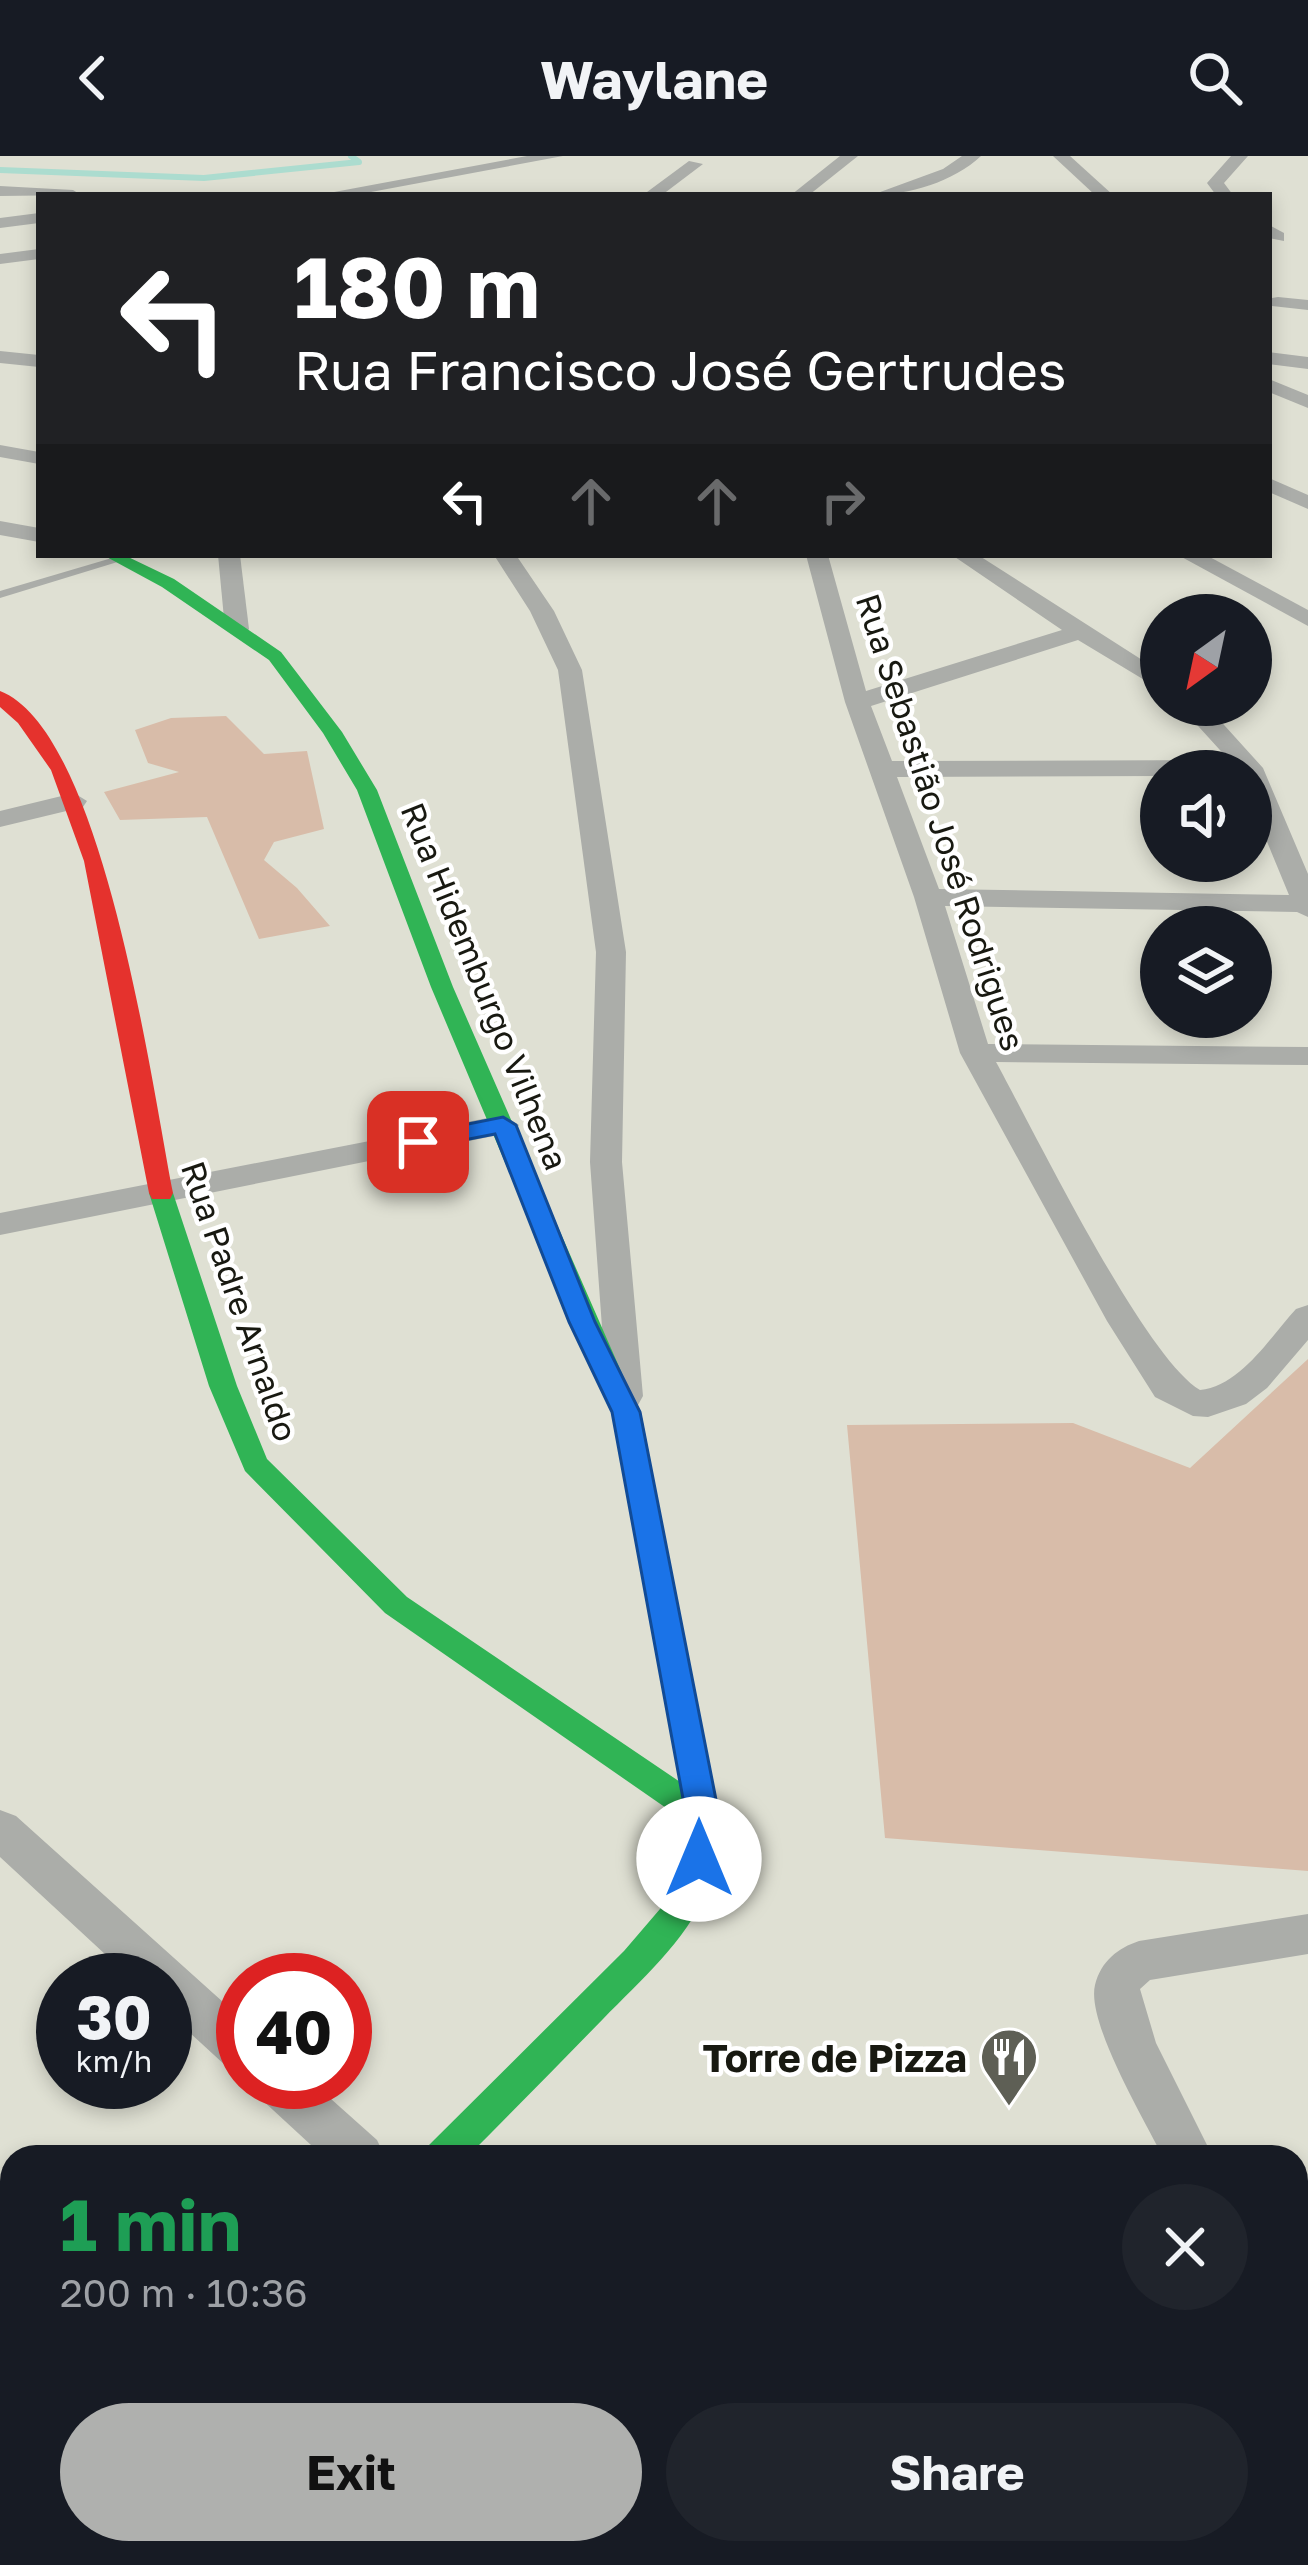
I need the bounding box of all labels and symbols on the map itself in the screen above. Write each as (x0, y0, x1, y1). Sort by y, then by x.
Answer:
street label: Rua Sebastião José Rodrigues (849, 589, 1033, 1055)
north arrow (1140, 594, 1272, 726)
street label: Rua Hidemburgo Vilhena (393, 797, 577, 1175)
pin (367, 1091, 469, 1193)
street label: Rua Padre Arnaldo (174, 1156, 306, 1446)
position arrow (636, 1796, 762, 1922)
speed limit sign: 40 (216, 1953, 372, 2109)
restaurant icon: Torre de Pizza (978, 2026, 1040, 2108)
place label: Torre de Pizza (702, 2034, 967, 2081)

